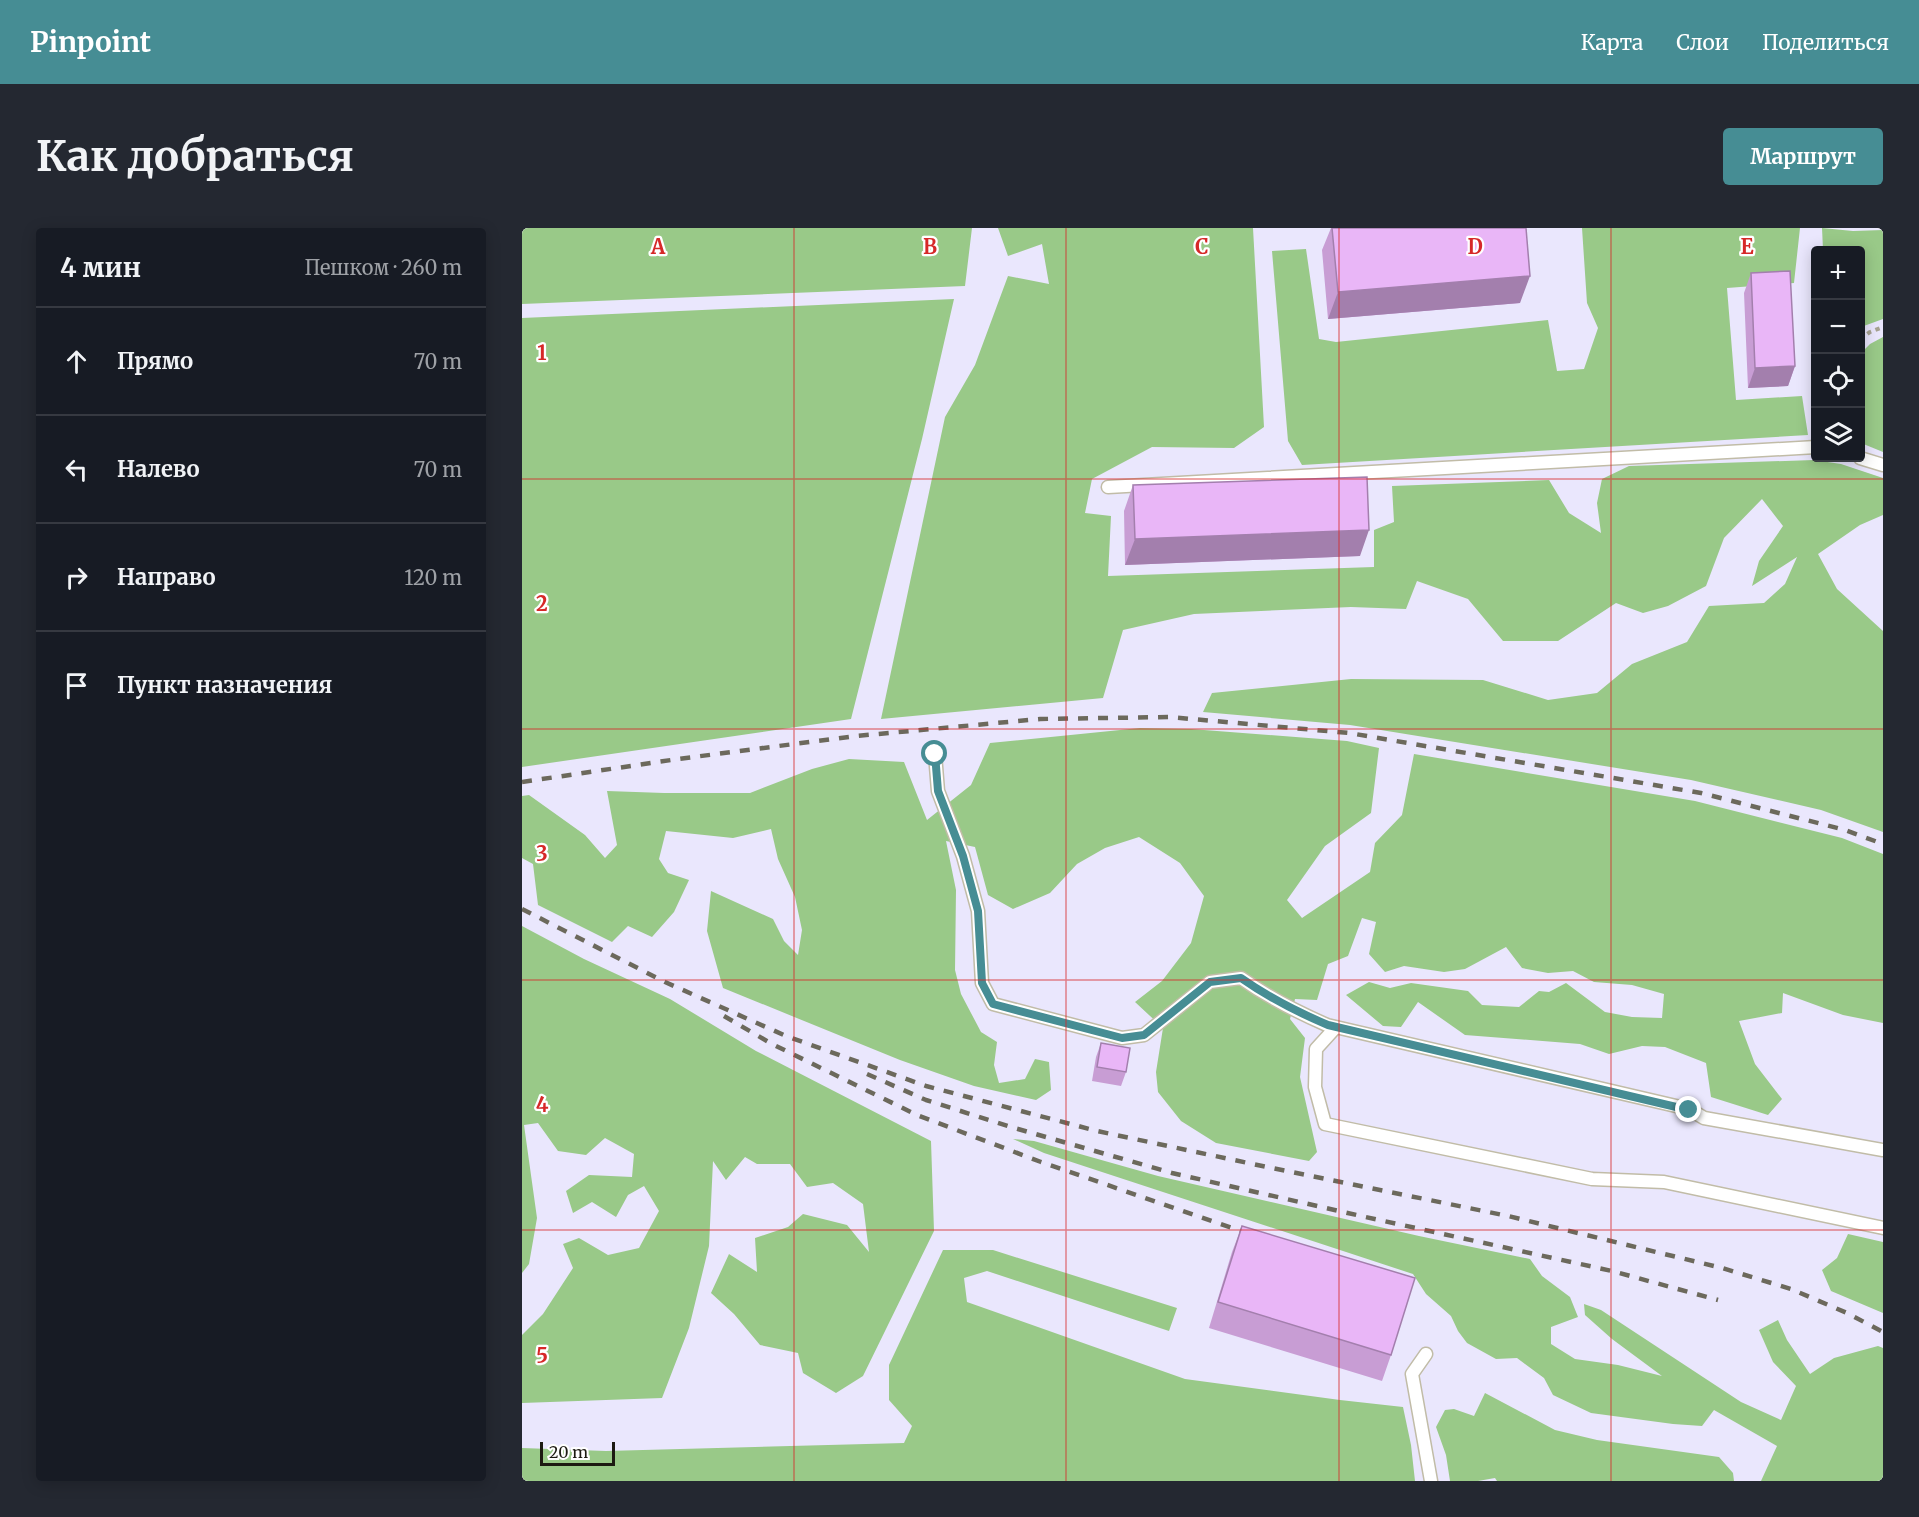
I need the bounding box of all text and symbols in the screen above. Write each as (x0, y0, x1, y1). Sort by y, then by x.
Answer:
text: Pinpoint (30, 24, 151, 60)
text: Карта (1581, 29, 1643, 56)
text: Слои (1676, 29, 1729, 56)
text: Поделиться (1762, 29, 1889, 56)
button: Маршрут (1723, 128, 1883, 185)
text: Как добраться (36, 130, 354, 182)
text: A (650, 234, 666, 259)
text: B (923, 234, 937, 259)
text: C (1195, 234, 1209, 259)
text: D (1467, 234, 1483, 259)
text: E (1740, 234, 1754, 259)
map controls (1811, 246, 1865, 462)
button: + (1811, 246, 1865, 300)
text: 4 мин (60, 251, 141, 284)
text: Пешком · 260 m (305, 255, 462, 280)
button: − (1811, 300, 1865, 354)
text: 1 (537, 340, 547, 365)
icon: ahead (60, 345, 93, 378)
text: Прямо (117, 347, 193, 375)
text: 70 m (414, 349, 462, 374)
button: locate (1811, 354, 1865, 408)
button: layers (1811, 408, 1865, 462)
icon: left (60, 453, 93, 486)
text: Налево (117, 455, 200, 483)
text: 70 m (414, 457, 462, 482)
icon: right (60, 561, 93, 594)
text: Направо (117, 563, 216, 591)
text: 120 m (404, 565, 462, 590)
text: 2 (536, 591, 548, 616)
icon: arrive (60, 669, 93, 702)
text: Пункт назначения (117, 671, 332, 699)
route start (921, 740, 947, 766)
text: 3 (536, 841, 548, 866)
text: 4 (536, 1092, 549, 1117)
route end (1675, 1096, 1701, 1122)
text: 5 (536, 1343, 548, 1368)
scale bar (540, 1439, 615, 1466)
text: 20 m (549, 1442, 588, 1462)

